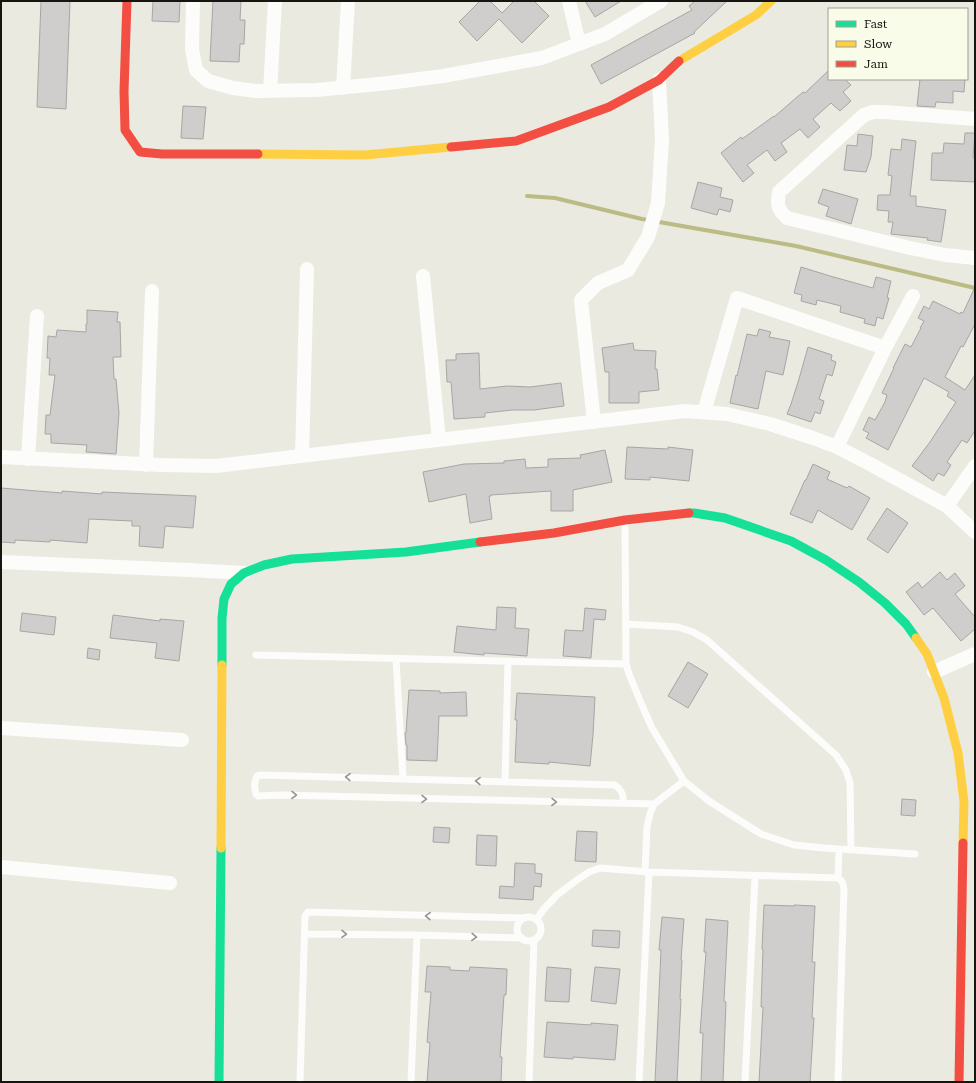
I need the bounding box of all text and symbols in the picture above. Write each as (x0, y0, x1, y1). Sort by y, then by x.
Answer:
legend (828, 8, 968, 80)
text: Fast (864, 17, 888, 31)
text: Slow (864, 37, 892, 51)
text: Jam (864, 57, 888, 71)
one-way arrow (345, 773, 351, 781)
one-way arrow (475, 776, 481, 785)
one-way arrow (291, 791, 297, 800)
one-way arrow (421, 794, 427, 803)
one-way arrow (551, 797, 557, 806)
one-way arrow (425, 911, 431, 920)
one-way arrow (341, 930, 347, 938)
one-way arrow (471, 933, 477, 941)

